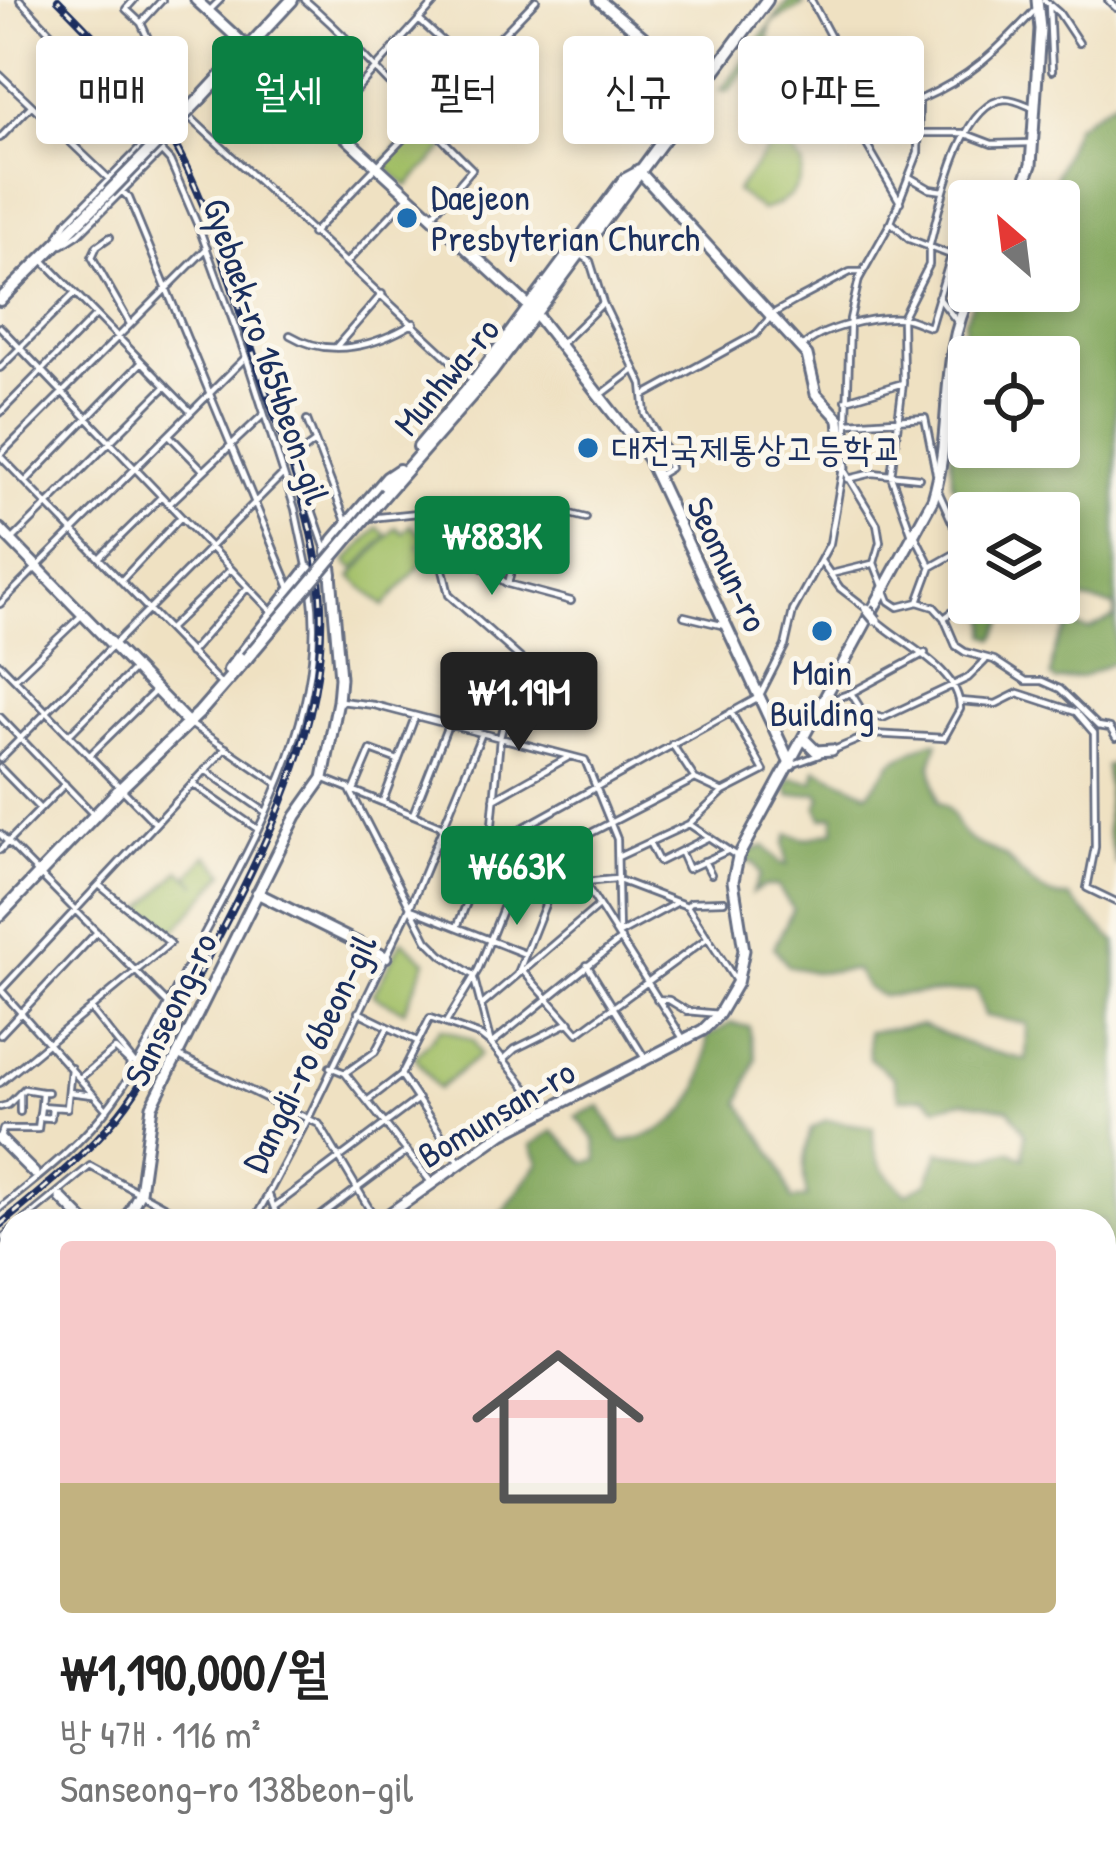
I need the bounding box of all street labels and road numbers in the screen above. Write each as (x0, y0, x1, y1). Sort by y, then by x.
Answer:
street label: Gyebaek-ro 1654beon-gil (192, 191, 343, 511)
street label: Munhwa-ro (382, 306, 510, 445)
street label: Seomun-ro (676, 488, 781, 639)
street label: Sanseong-ro (111, 924, 228, 1094)
street label: Dangdi-ro 6beon-gil (230, 925, 388, 1180)
street label: Bomunsan-ro (408, 1046, 583, 1179)

